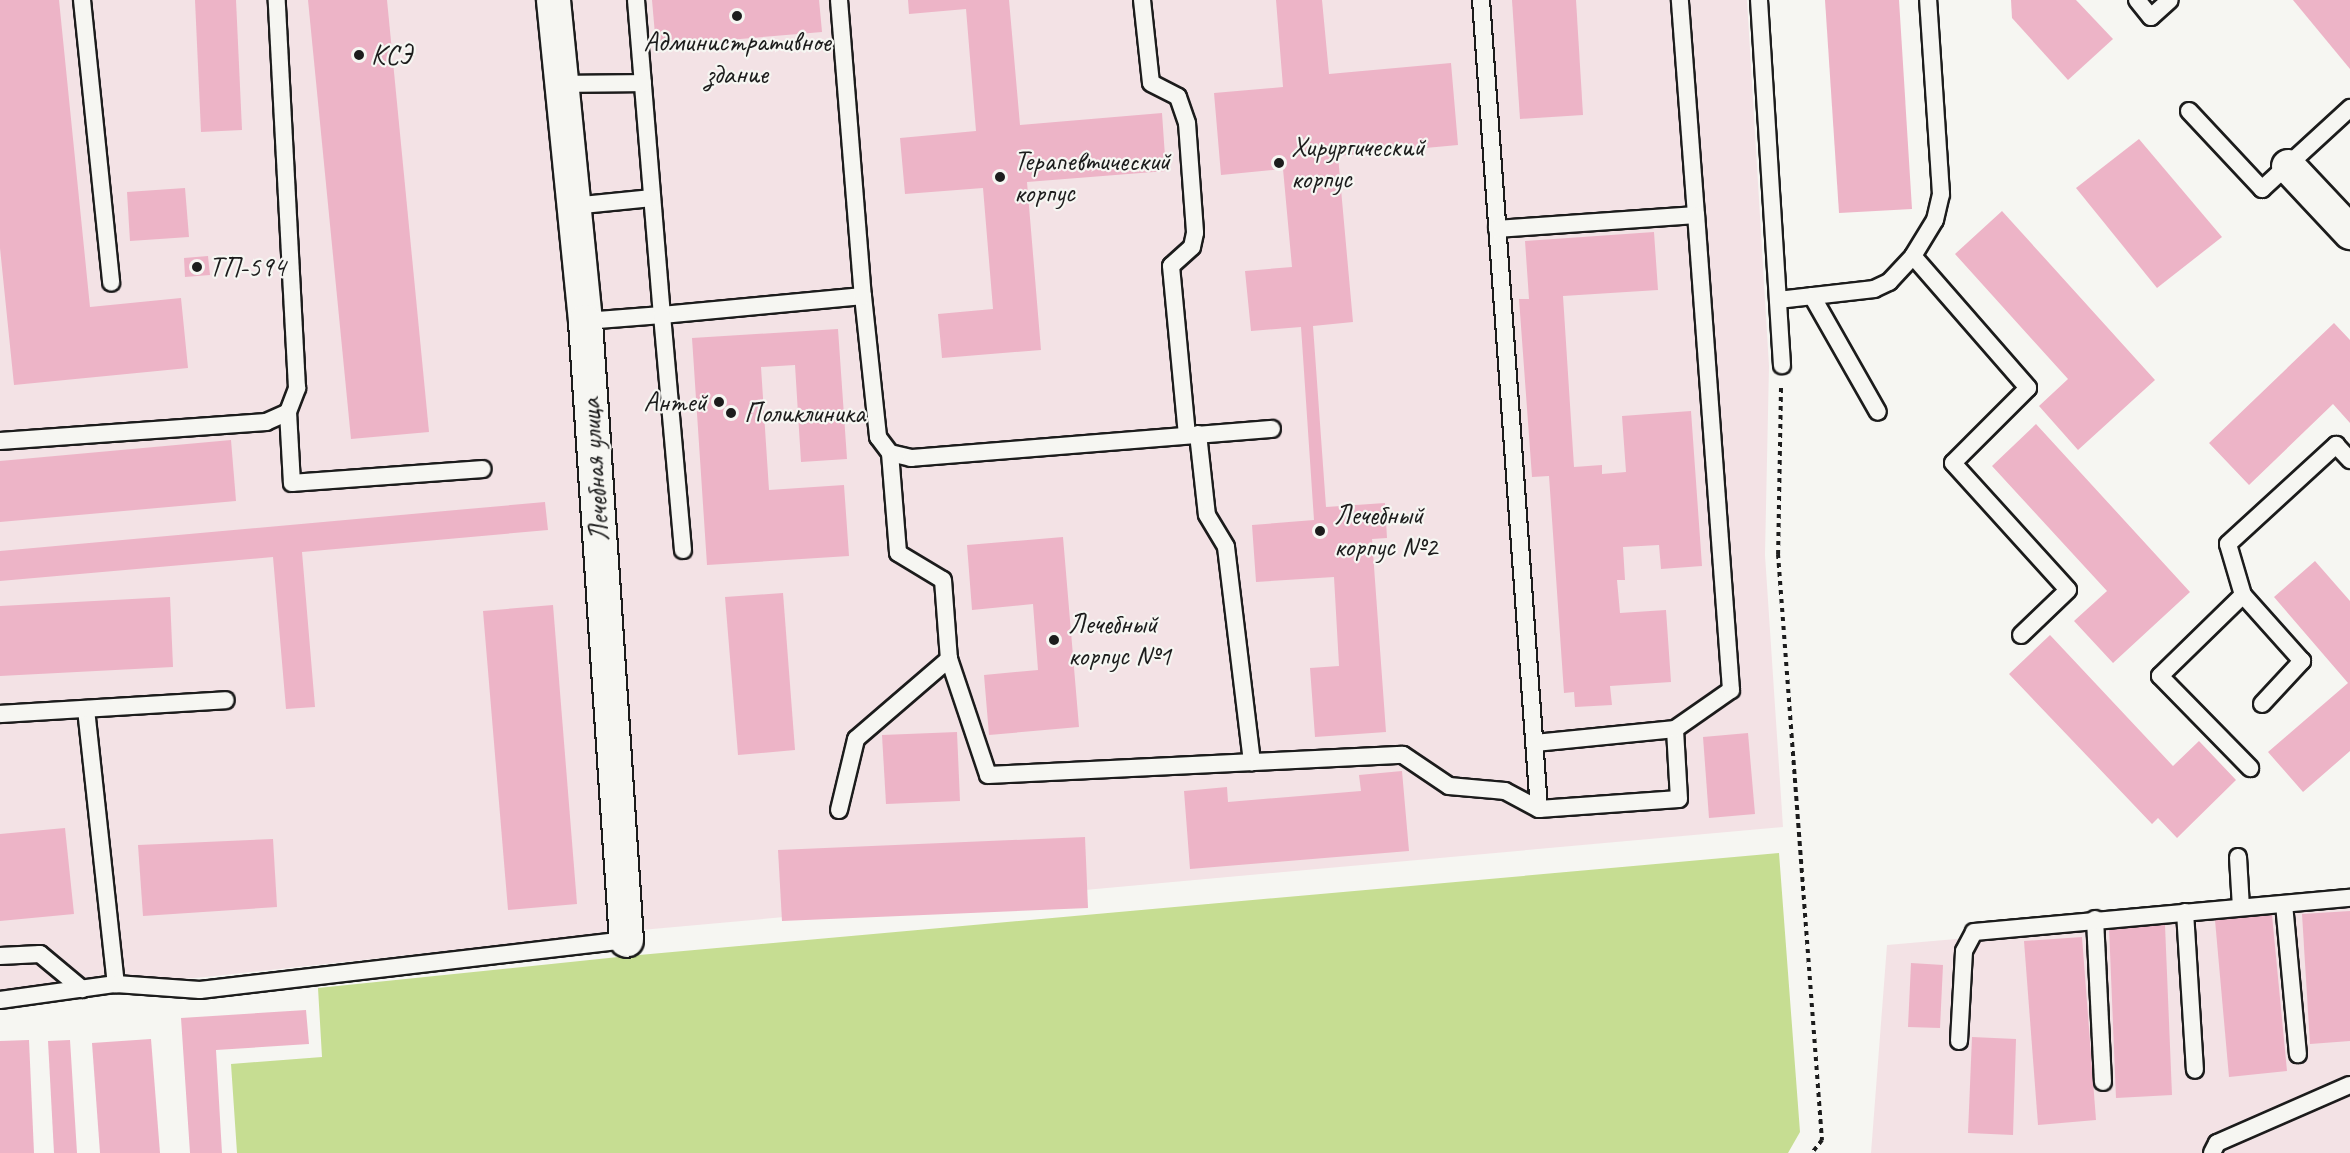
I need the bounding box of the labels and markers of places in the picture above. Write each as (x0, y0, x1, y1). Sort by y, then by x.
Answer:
marker: Административное здание (730, 9, 744, 23)
place label: Административное здание (643, 25, 831, 91)
place label: КСЭ (371, 38, 412, 72)
marker: КСЭ (352, 48, 366, 62)
place label: Хирургический корпус (1291, 130, 1425, 196)
place label: Терапевтический корпус (1014, 144, 1170, 210)
marker: Хирургический корпус (1272, 156, 1286, 170)
marker: Терапевтический корпус (991, 168, 1009, 186)
place label: ТП-594 (209, 250, 286, 284)
marker: ТП-594 (190, 260, 204, 274)
place label: Антей (643, 385, 707, 419)
marker: Антей (712, 395, 726, 409)
place label: Поликлиника (744, 396, 865, 430)
marker: Поликлиника (722, 404, 740, 422)
place label: Лечебный корпус №2 (1334, 498, 1437, 564)
marker: Лечебный корпус №2 (1311, 522, 1329, 540)
place label: Лечебный корпус №1 (1068, 607, 1171, 673)
marker: Лечебный корпус №1 (1045, 631, 1063, 649)

